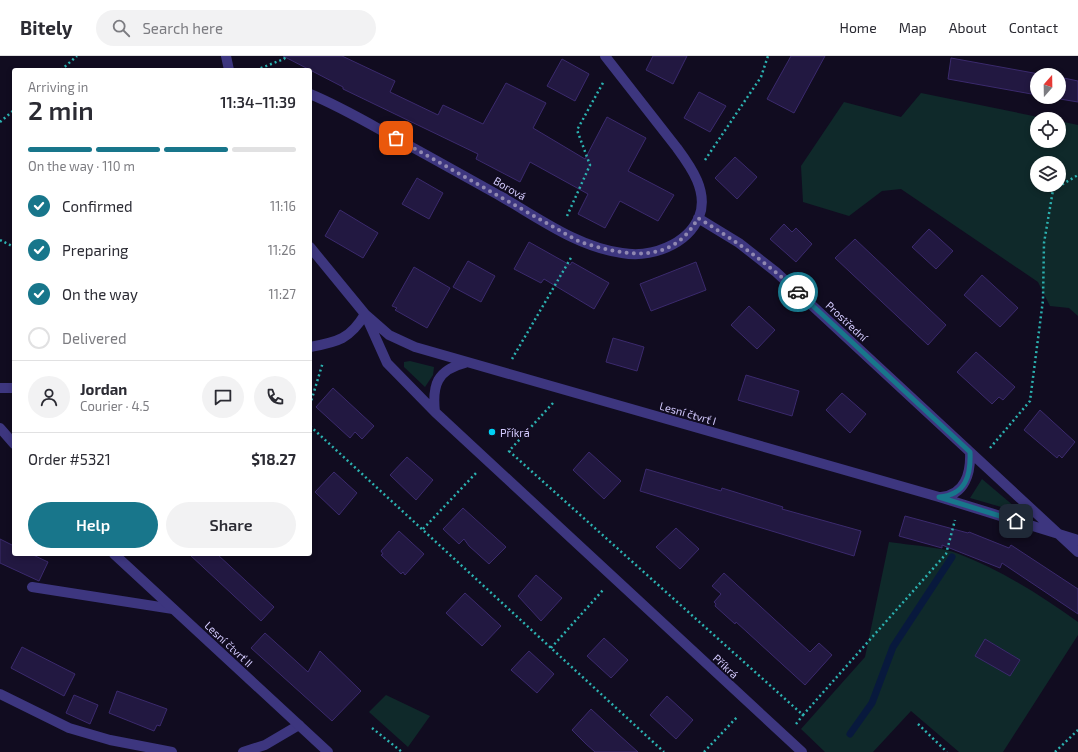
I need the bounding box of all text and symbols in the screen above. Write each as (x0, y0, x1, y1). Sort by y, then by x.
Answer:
search box (96, 10, 376, 46)
text: Bitely (20, 16, 72, 39)
icon: search (110, 17, 132, 39)
text: Search here (142, 19, 223, 37)
text: Home (840, 19, 877, 36)
text: Map (899, 19, 927, 36)
text: About (949, 19, 987, 36)
text: Contact (1009, 19, 1058, 36)
north arrow (1030, 68, 1066, 104)
map controls (1030, 68, 1066, 192)
text: Arriving in (28, 79, 88, 95)
text: 11:34–11:39 (220, 93, 296, 111)
text: 2 min (28, 94, 94, 125)
button: locate (1030, 112, 1066, 148)
pin (379, 121, 413, 155)
icon: bag (385, 127, 407, 149)
button: layers (1030, 156, 1066, 192)
text: On the way · 110 m (28, 158, 135, 174)
street label: Borová (491, 174, 529, 202)
icon: check (28, 195, 50, 217)
text: Confirmed (62, 197, 133, 215)
text: 11:16 (270, 198, 296, 214)
icon: check (28, 239, 50, 261)
text: Preparing (62, 241, 128, 259)
text: 11:26 (268, 242, 296, 258)
courier (778, 272, 818, 312)
icon: car (787, 281, 809, 303)
icon: check (28, 283, 50, 305)
text: On the way (62, 285, 138, 303)
text: 11:27 (269, 286, 296, 302)
street label: Prostřední (823, 298, 872, 344)
text: Delivered (62, 329, 127, 347)
button: person (28, 376, 70, 418)
button: chat (202, 376, 244, 418)
button: phone (254, 376, 296, 418)
text: Jordan (80, 380, 127, 398)
text: Courier · 4.5 (80, 398, 149, 414)
street label: Lesní čtvrť I (658, 399, 718, 427)
place label: Příkrá (500, 426, 530, 439)
marker: Příkrá (487, 427, 497, 437)
text: Order #5321 (28, 450, 111, 468)
text: $18.27 (251, 450, 296, 468)
button: Help (28, 502, 158, 548)
button: Share (166, 502, 296, 548)
pin (999, 504, 1033, 538)
icon: home (1005, 510, 1027, 532)
street label: Lesní čtvrť II (202, 618, 256, 670)
street label: Příkrá (711, 651, 741, 681)

